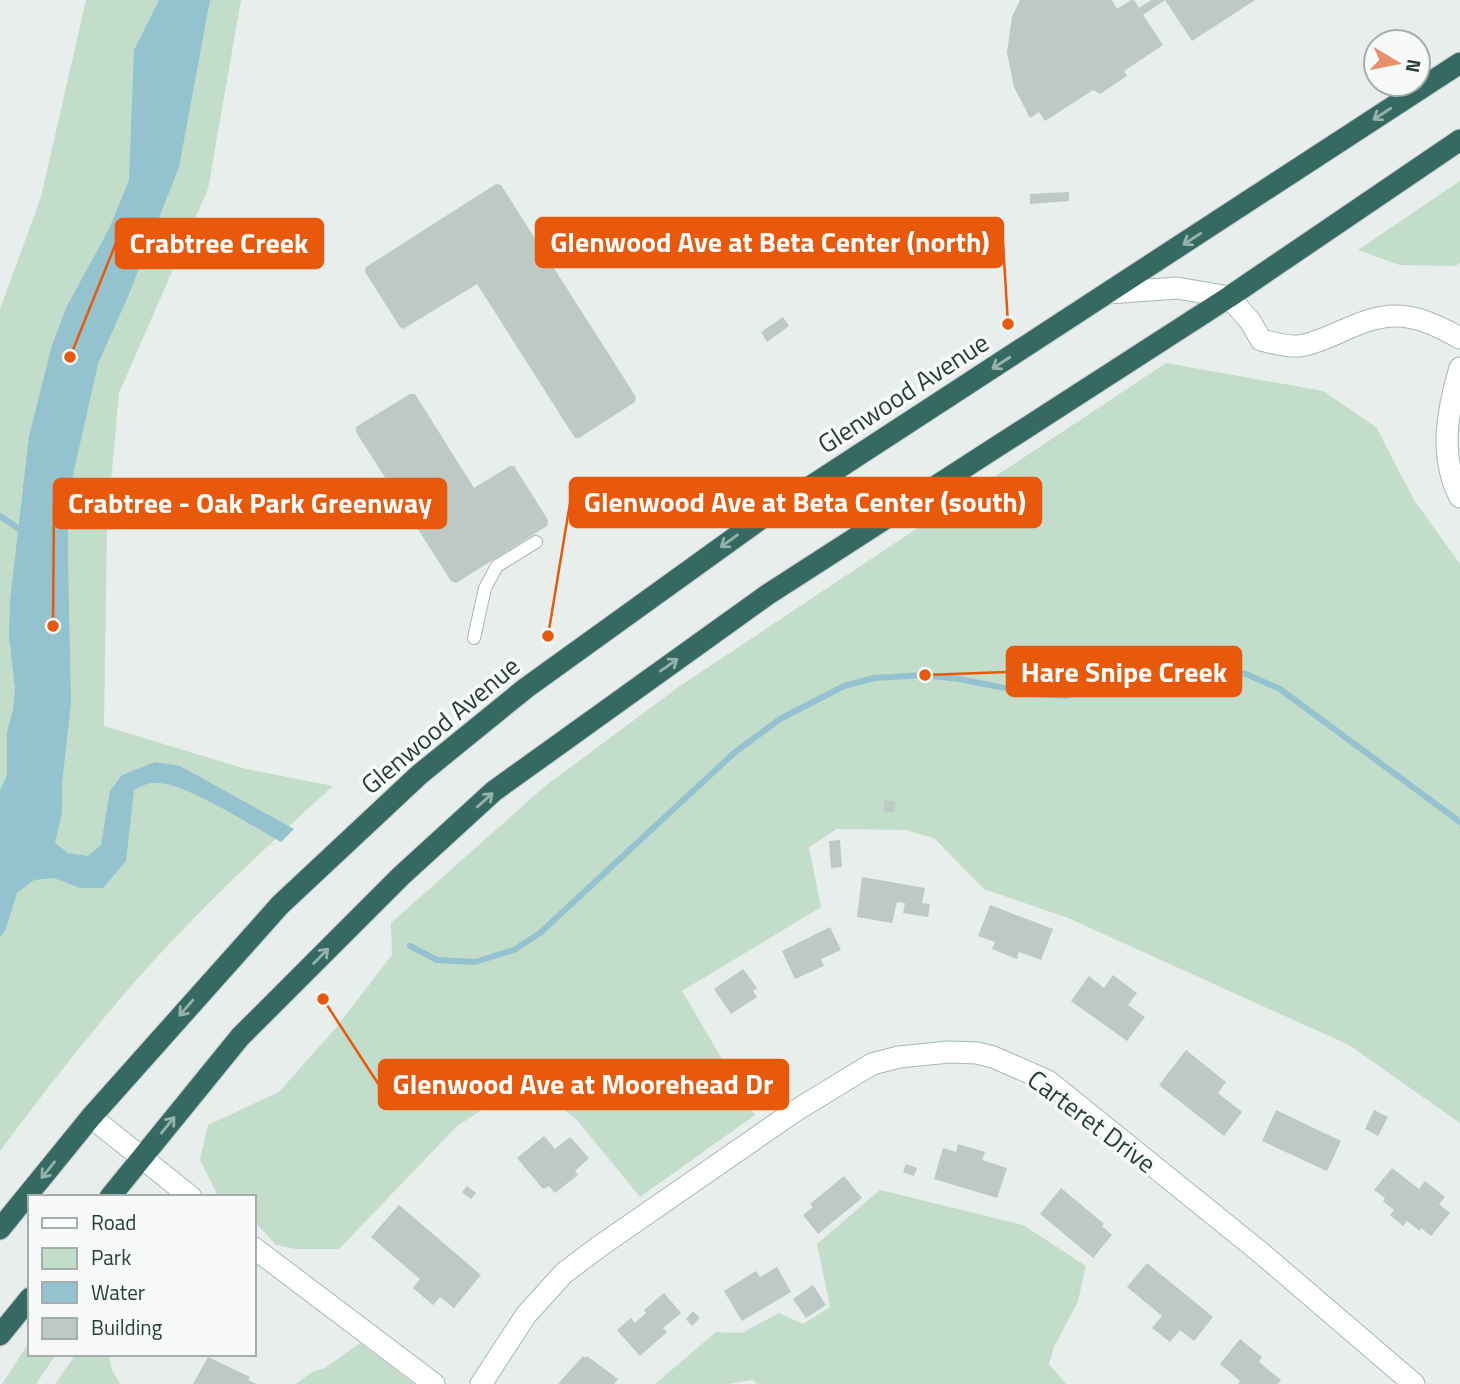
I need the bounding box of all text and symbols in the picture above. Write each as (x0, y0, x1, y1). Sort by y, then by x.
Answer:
north arrow (1362, 28, 1432, 98)
text: N (1399, 57, 1430, 75)
one-way arrow (1373, 107, 1393, 121)
callout: Glenwood Ave at Beta Center (north) (536, 218, 1003, 267)
callout: Crabtree Creek (116, 219, 323, 268)
text: Glenwood Ave at Beta Center (north) (550, 220, 990, 263)
text: Crabtree Creek (129, 221, 309, 264)
one-way arrow (1183, 231, 1202, 246)
street label: Glenwood Avenue (810, 323, 996, 463)
one-way arrow (992, 356, 1012, 370)
callout: Glenwood Ave at Beta Center (south) (570, 478, 1041, 527)
callout: Crabtree - Oak Park Greenway (54, 479, 446, 528)
text: Glenwood Ave at Beta Center (south) (584, 480, 1026, 523)
text: Crabtree - Oak Park Greenway (68, 481, 432, 524)
one-way arrow (720, 534, 739, 549)
street label: Glenwood Avenue (352, 647, 528, 803)
callout: Hare Snipe Creek (1007, 647, 1241, 696)
text: Hare Snipe Creek (1021, 650, 1228, 693)
one-way arrow (659, 658, 678, 672)
one-way arrow (476, 792, 494, 808)
one-way arrow (312, 948, 329, 965)
one-way arrow (179, 999, 195, 1017)
callout: Glenwood Ave at Moorehead Dr (379, 1060, 788, 1109)
street label: Carteret Drive (1020, 1060, 1164, 1182)
text: Glenwood Ave at Moorehead Dr (393, 1062, 773, 1105)
one-way arrow (160, 1116, 176, 1134)
one-way arrow (40, 1160, 56, 1178)
legend (28, 1195, 256, 1356)
text: Road (91, 1206, 136, 1238)
text: Park (91, 1241, 131, 1273)
text: Water (91, 1276, 145, 1308)
text: Building (91, 1311, 163, 1343)

